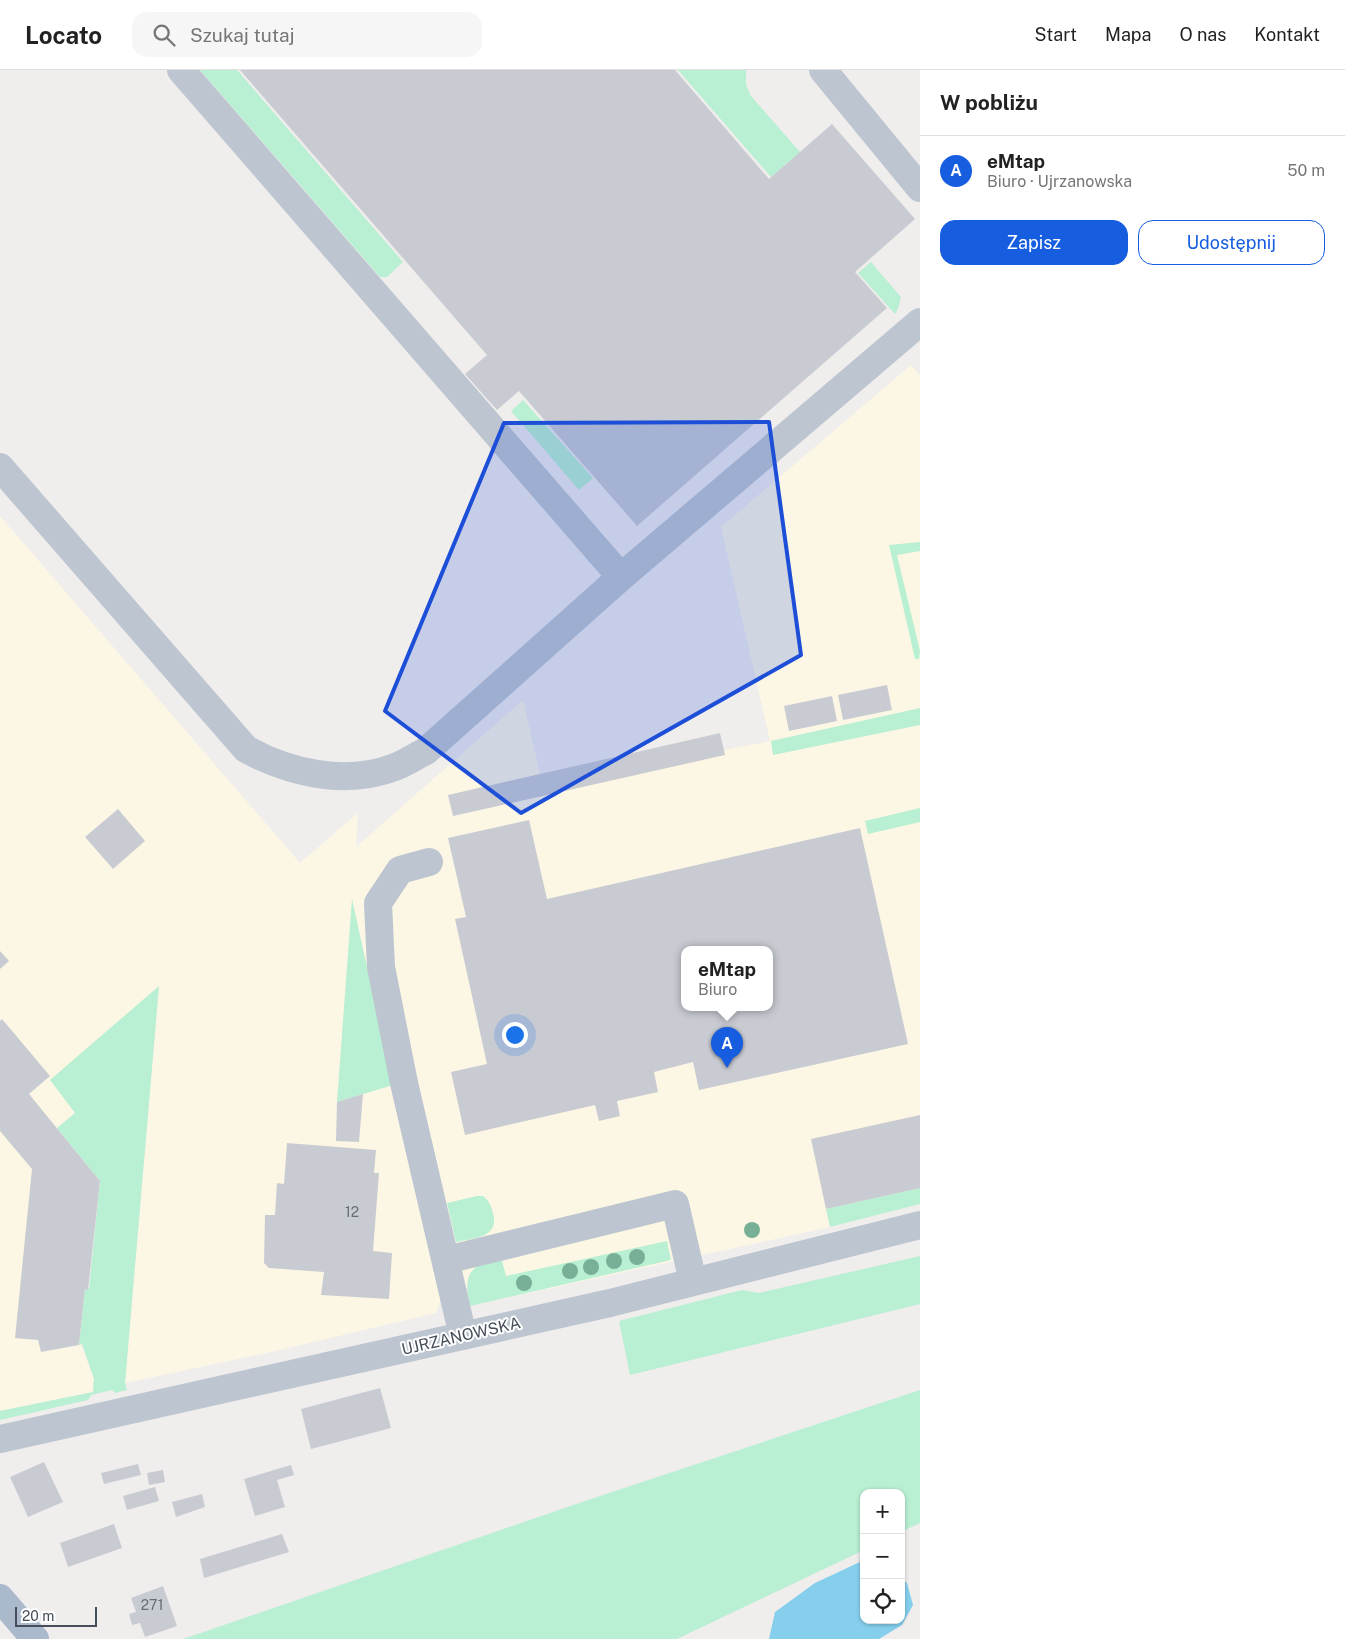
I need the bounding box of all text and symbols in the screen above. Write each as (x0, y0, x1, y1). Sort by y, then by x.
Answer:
search box (132, 12, 482, 57)
text: Locato (25, 21, 102, 49)
icon: search (150, 21, 178, 49)
text: Szukaj tutaj (190, 24, 295, 46)
text: Start (1035, 24, 1077, 45)
text: Mapa (1105, 24, 1151, 45)
text: O nas (1179, 24, 1226, 45)
text: Kontakt (1254, 24, 1320, 45)
text: W pobliżu (940, 90, 1038, 115)
text: eMtap (987, 150, 1045, 172)
text: A (950, 161, 962, 180)
text: 50 m (1287, 161, 1325, 180)
text: Biuro · Ujrzanowska (987, 172, 1132, 191)
button: Zapisz (940, 220, 1128, 265)
button: Udostępnij (1138, 220, 1325, 265)
popup (681, 946, 773, 1011)
text: eMtap (698, 958, 756, 980)
text: Biuro (698, 980, 737, 999)
your location (502, 1022, 528, 1048)
pin: A (711, 1027, 743, 1068)
house number: 12 (345, 1204, 359, 1220)
street label: UJRZANOWSKA (400, 1313, 522, 1359)
map controls (860, 1489, 905, 1624)
button: + (860, 1489, 905, 1534)
button: − (860, 1534, 905, 1579)
button: locate (860, 1579, 905, 1624)
house number: 271 (141, 1597, 163, 1613)
scale bar (15, 1604, 98, 1627)
text: 20 m (22, 1608, 54, 1624)

